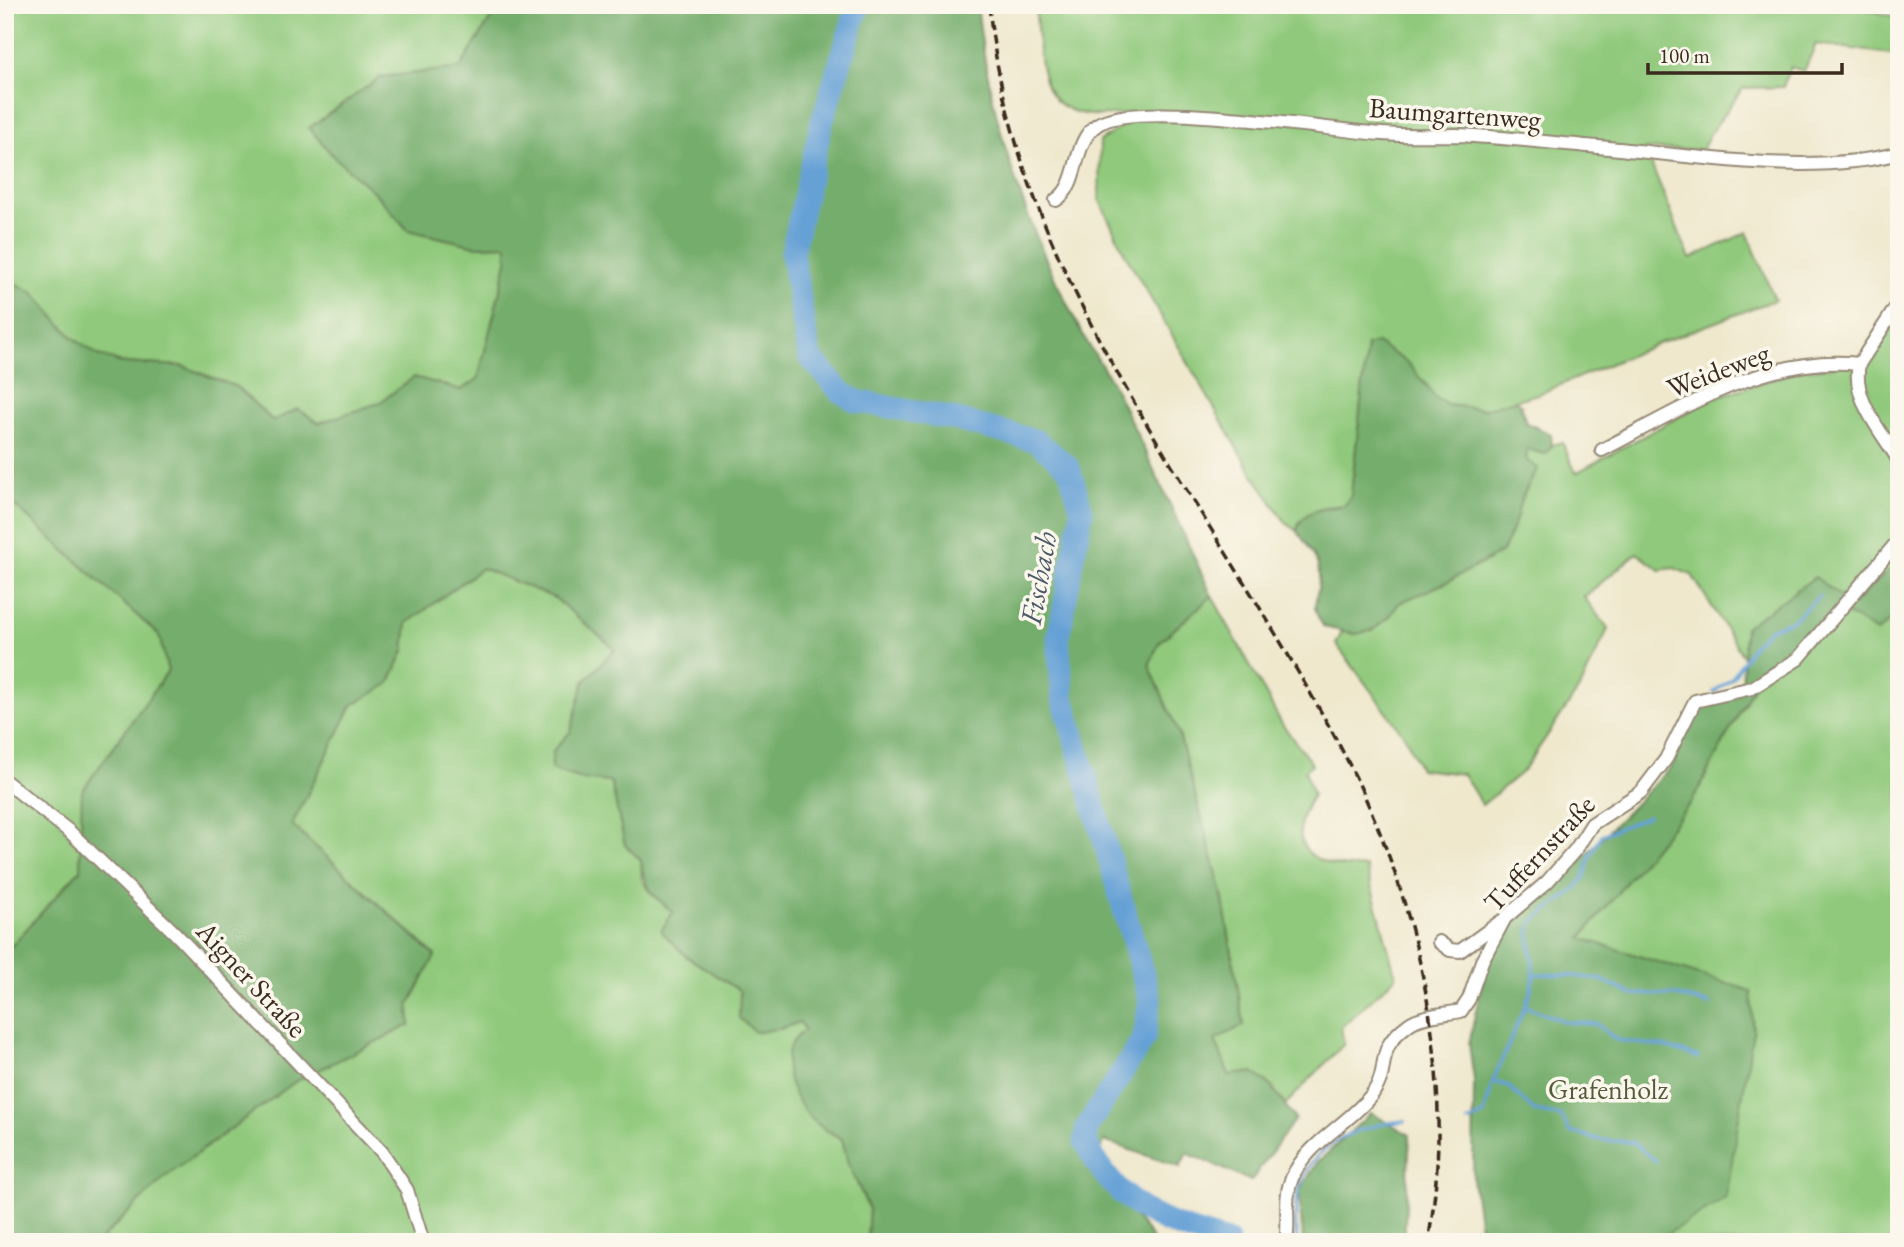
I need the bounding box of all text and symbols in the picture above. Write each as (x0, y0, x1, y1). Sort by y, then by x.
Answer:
scale bar (1648, 32, 1843, 76)
text: 100 m (1659, 42, 1710, 69)
street label: Baumgartenweg (1368, 89, 1543, 137)
street label: Weideweg (1661, 334, 1775, 406)
water label: Fischach (1010, 528, 1065, 629)
street label: Tuffernstraße (1476, 787, 1602, 919)
street label: Aigner Straße (188, 912, 315, 1045)
park label: Grafenholz (1548, 1071, 1668, 1107)

